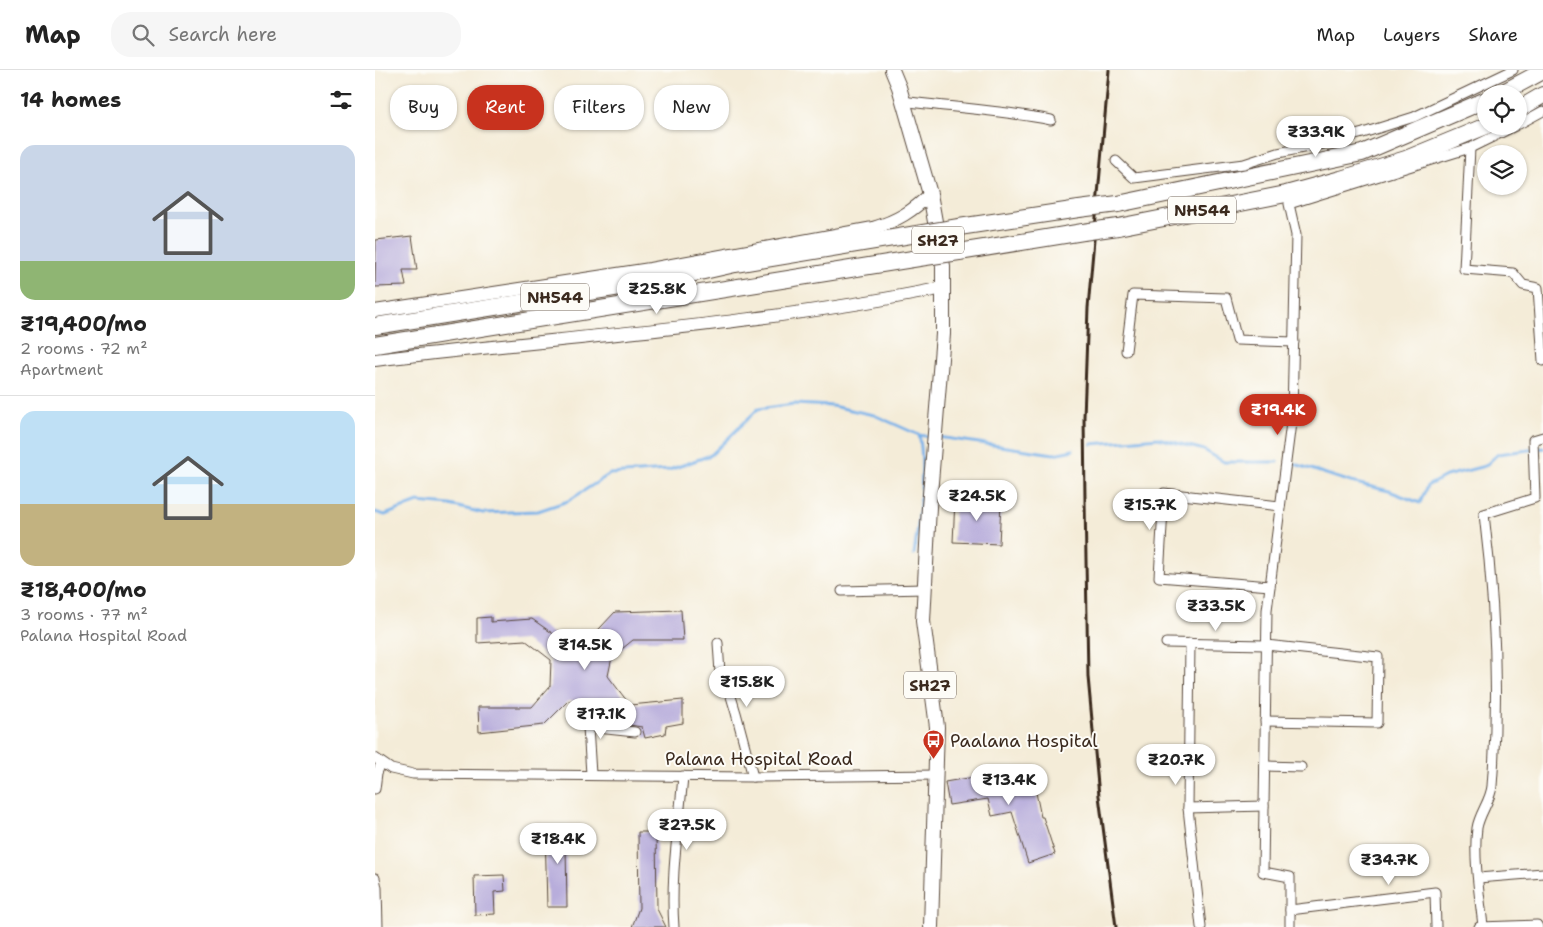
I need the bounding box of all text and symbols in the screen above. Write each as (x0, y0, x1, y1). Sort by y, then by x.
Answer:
search box (111, 12, 461, 57)
text: Map (25, 19, 81, 51)
icon: search (129, 21, 157, 49)
text: Search here (169, 22, 277, 47)
text: Map (1317, 23, 1355, 47)
text: Layers (1383, 23, 1440, 47)
text: Share (1468, 23, 1518, 47)
chip: Buy (390, 85, 457, 130)
chip: Rent (467, 85, 544, 130)
chip: Filters (554, 85, 644, 130)
chip: New (654, 85, 729, 130)
map controls (1477, 85, 1527, 195)
button: locate (1477, 85, 1527, 135)
text: 14 homes (20, 86, 121, 114)
icon: filters (327, 86, 355, 114)
pin: ₹33.9K (1275, 116, 1357, 158)
text: ₹33.9K (1287, 121, 1345, 142)
button: layers (1477, 145, 1527, 195)
icon: home (143, 178, 233, 268)
road number: NH544 (1168, 196, 1236, 224)
road number: SH27 (912, 226, 964, 254)
pin: ₹25.8K (616, 272, 698, 315)
text: ₹25.8K (628, 278, 686, 299)
road number: NH544 (521, 283, 589, 310)
text: ₹19,400/mo (20, 310, 147, 338)
text: 2 rooms · 72 m² (20, 338, 148, 359)
text: Apartment (20, 359, 103, 380)
pin: ₹19.4K (1237, 394, 1319, 436)
text: ₹19.4K (1251, 399, 1305, 420)
icon: home (143, 443, 233, 533)
pin: ₹24.5K (936, 480, 1018, 522)
text: ₹24.5K (948, 485, 1006, 506)
pin: ₹15.7K (1109, 488, 1191, 531)
text: ₹15.7K (1124, 494, 1176, 515)
text: ₹18,400/mo (20, 576, 147, 604)
pin: ₹33.5K (1175, 590, 1257, 632)
text: ₹33.5K (1187, 595, 1245, 616)
text: 3 rooms · 77 m² (20, 604, 148, 625)
text: Palana Hospital Road (20, 625, 187, 646)
pin: ₹14.5K (544, 628, 626, 671)
text: ₹14.5K (558, 634, 612, 655)
pin: ₹15.8K (706, 666, 788, 708)
text: ₹15.8K (720, 671, 774, 692)
road number: SH27 (904, 672, 956, 698)
pin: ₹17.1K (560, 698, 642, 740)
text: ₹17.1K (576, 703, 626, 724)
bus stop icon: Paalana Hospital (922, 729, 946, 760)
place label: Paalana Hospital (950, 729, 1098, 753)
pin: ₹20.7K (1135, 744, 1217, 786)
street label: Palana Hospital Road (665, 747, 853, 771)
text: ₹20.7K (1147, 749, 1205, 770)
pin: ₹13.4K (968, 764, 1050, 806)
text: ₹13.4K (982, 769, 1036, 790)
pin: ₹27.5K (646, 808, 728, 851)
text: ₹27.5K (658, 814, 716, 835)
pin: ₹18.4K (517, 822, 599, 865)
text: ₹18.4K (531, 828, 585, 849)
pin: ₹34.7K (1348, 844, 1430, 886)
text: ₹34.7K (1360, 849, 1418, 870)

